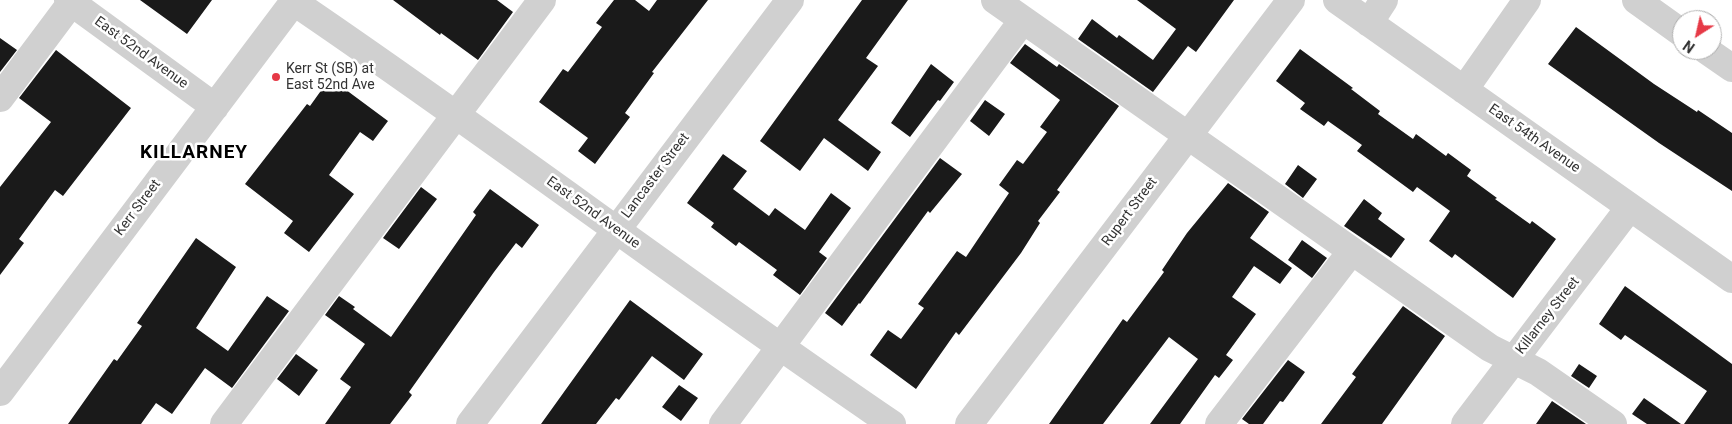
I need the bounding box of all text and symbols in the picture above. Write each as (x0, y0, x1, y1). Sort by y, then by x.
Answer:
north arrow (1672, 10, 1722, 60)
street label: East 52nd Avenue (91, 13, 191, 93)
text: N (1680, 37, 1698, 56)
place label: Kerr St (SB) at East 52nd Ave (286, 61, 375, 94)
marker: Kerr St (SB) at East 52nd Ave (270, 71, 282, 83)
street label: East 54th Avenue (1485, 101, 1583, 177)
street label: Lancaster Street (619, 130, 693, 222)
district label: KILLARNEY (139, 142, 249, 164)
street label: East 52nd Avenue (543, 173, 643, 253)
street label: Rupert Street (1099, 174, 1161, 250)
street label: Kerr Street (111, 177, 165, 239)
street label: Killarney Street (1513, 274, 1583, 358)

